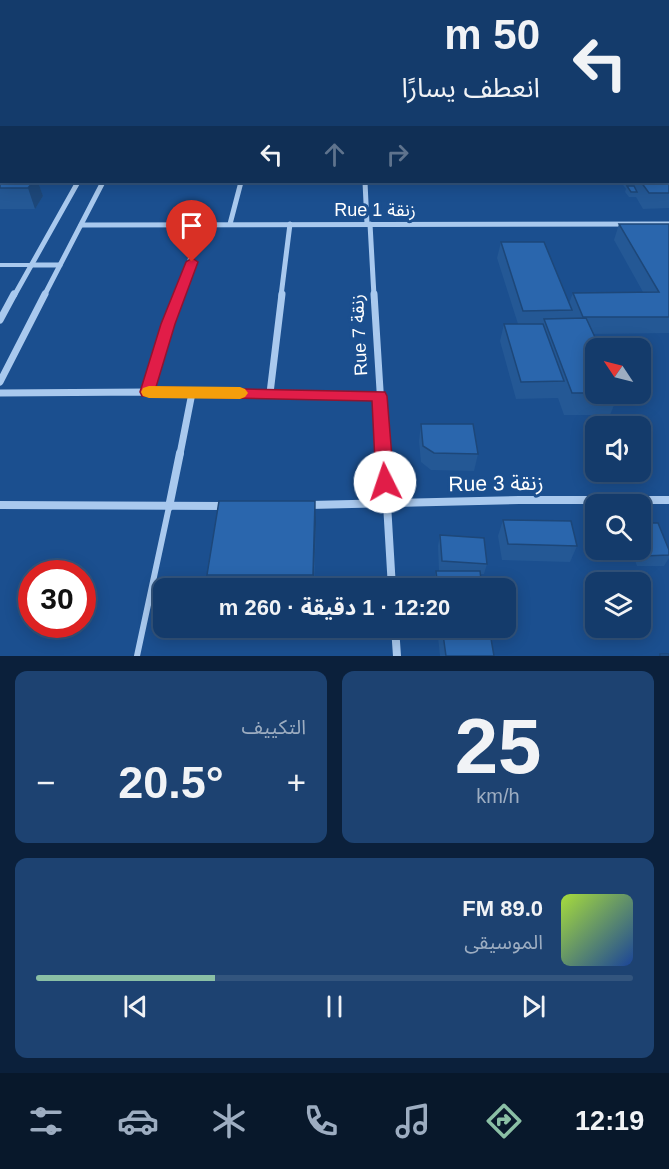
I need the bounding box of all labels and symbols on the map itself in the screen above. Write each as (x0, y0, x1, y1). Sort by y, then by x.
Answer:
pin (166, 200, 217, 262)
street label: Rue 1 زنقة (334, 200, 416, 221)
street label: Rue 7 زنقة (347, 294, 372, 376)
north arrow (585, 338, 651, 404)
position arrow (353, 450, 417, 514)
street label: Rue 3 زنقة (448, 471, 544, 496)
speed limit sign: 30 (18, 560, 96, 638)

